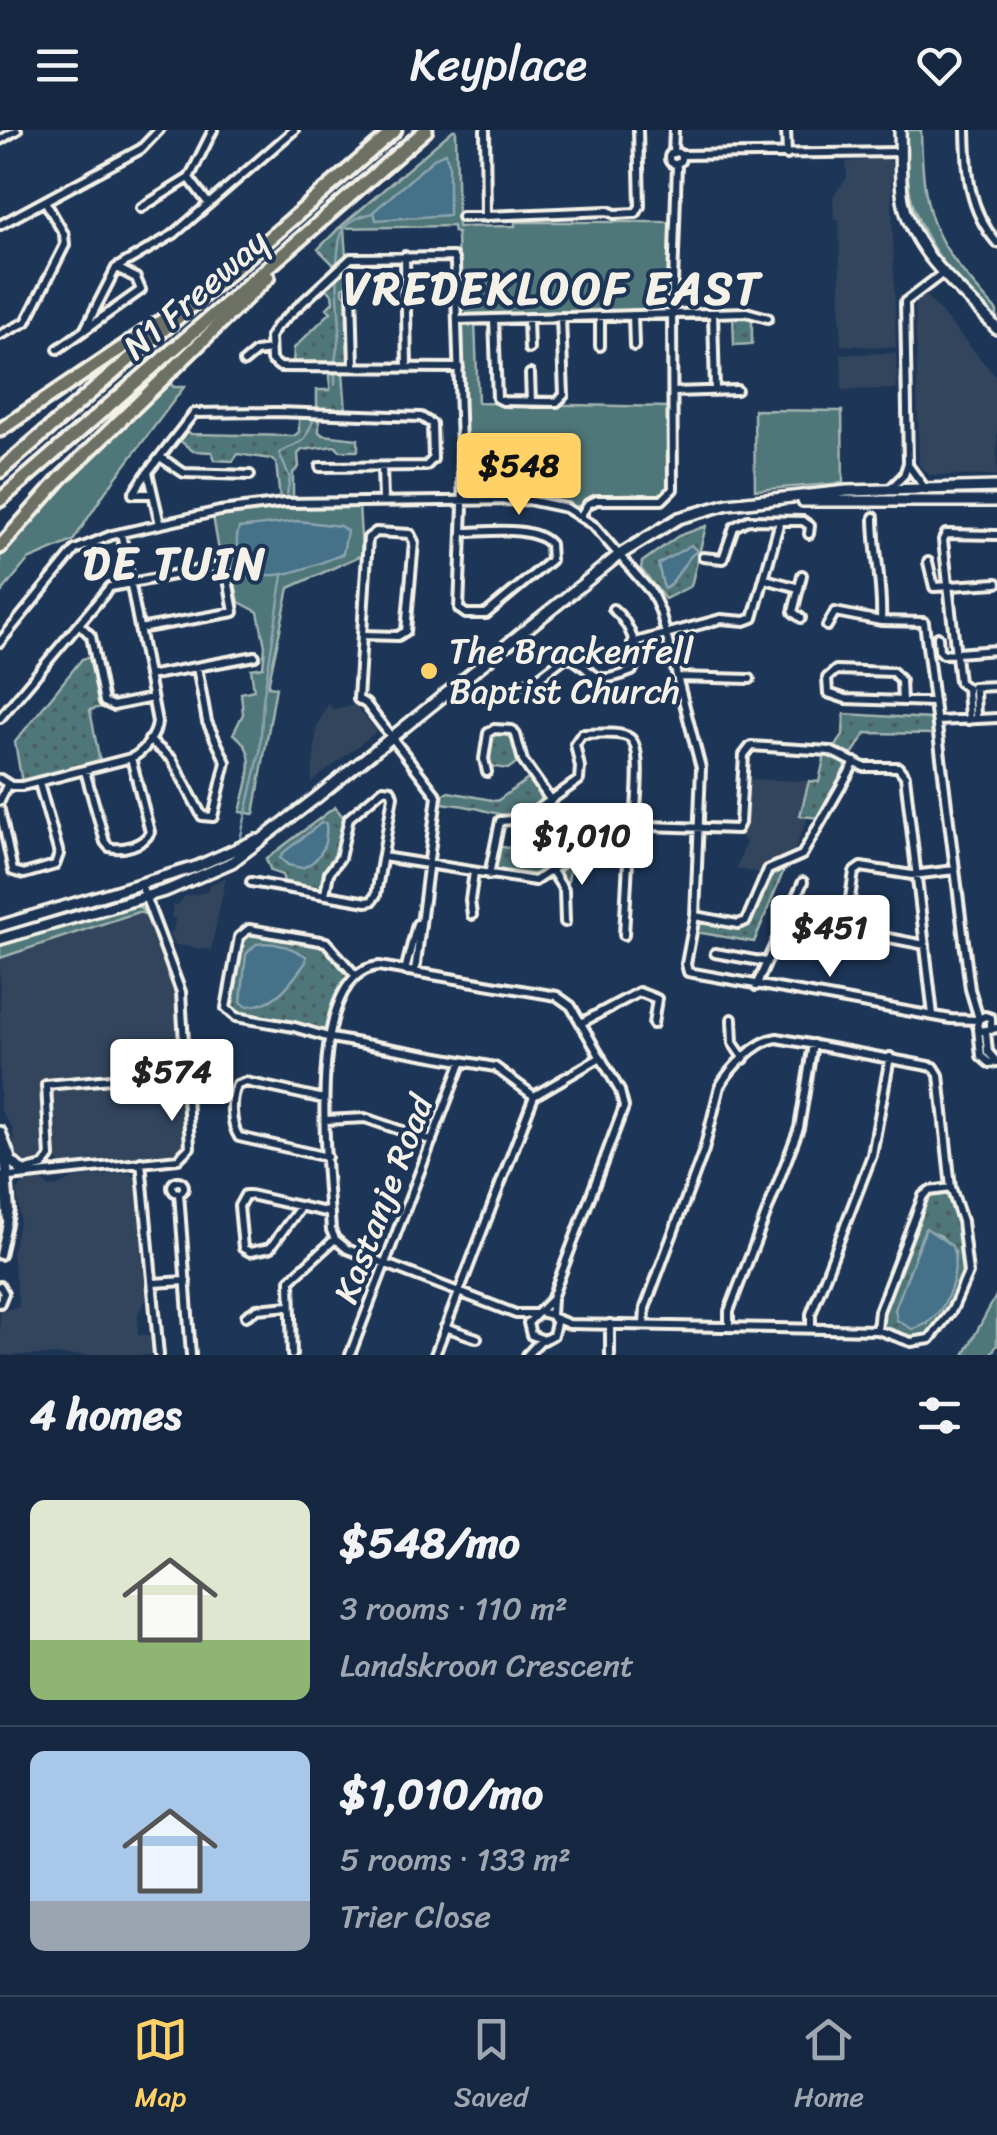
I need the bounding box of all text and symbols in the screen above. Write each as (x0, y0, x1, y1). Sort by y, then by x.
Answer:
text: Keyplace (410, 25, 587, 105)
icon: menu (30, 38, 85, 93)
icon: heart (912, 38, 967, 93)
street label: N1 Freeway (108, 212, 282, 376)
district label: VREDEKLOOF EAST (344, 249, 763, 329)
pin: $548 (460, 433, 578, 518)
text: $548 (479, 437, 559, 494)
district label: DE TUIN (83, 524, 267, 604)
place label: The Brackenfell Baptist Church (449, 620, 694, 722)
marker: The Brackenfell Baptist Church (418, 660, 440, 682)
pin: $1,010 (501, 803, 663, 888)
text: $1,010 (533, 807, 631, 864)
pin: $451 (771, 895, 889, 980)
text: $451 (793, 899, 867, 956)
pin: $574 (113, 1039, 231, 1124)
text: $574 (132, 1043, 212, 1100)
street label: Kastanje Road (315, 1083, 452, 1312)
text: 4 homes (30, 1378, 182, 1452)
icon: filters (912, 1388, 967, 1443)
text: $548/mo (340, 1506, 520, 1580)
icon: home (110, 1540, 230, 1660)
text: 3 rooms · 110 m² (340, 1580, 568, 1637)
text: Landskroon Crescent (340, 1637, 634, 1694)
text: $1,010/mo (340, 1757, 543, 1831)
icon: home (110, 1791, 230, 1911)
text: 5 rooms · 133 m² (340, 1831, 571, 1888)
text: Trier Close (340, 1888, 491, 1945)
tab: Map (133, 2012, 188, 2121)
tab: Saved (454, 2012, 528, 2121)
tab: Home (794, 2012, 864, 2121)

